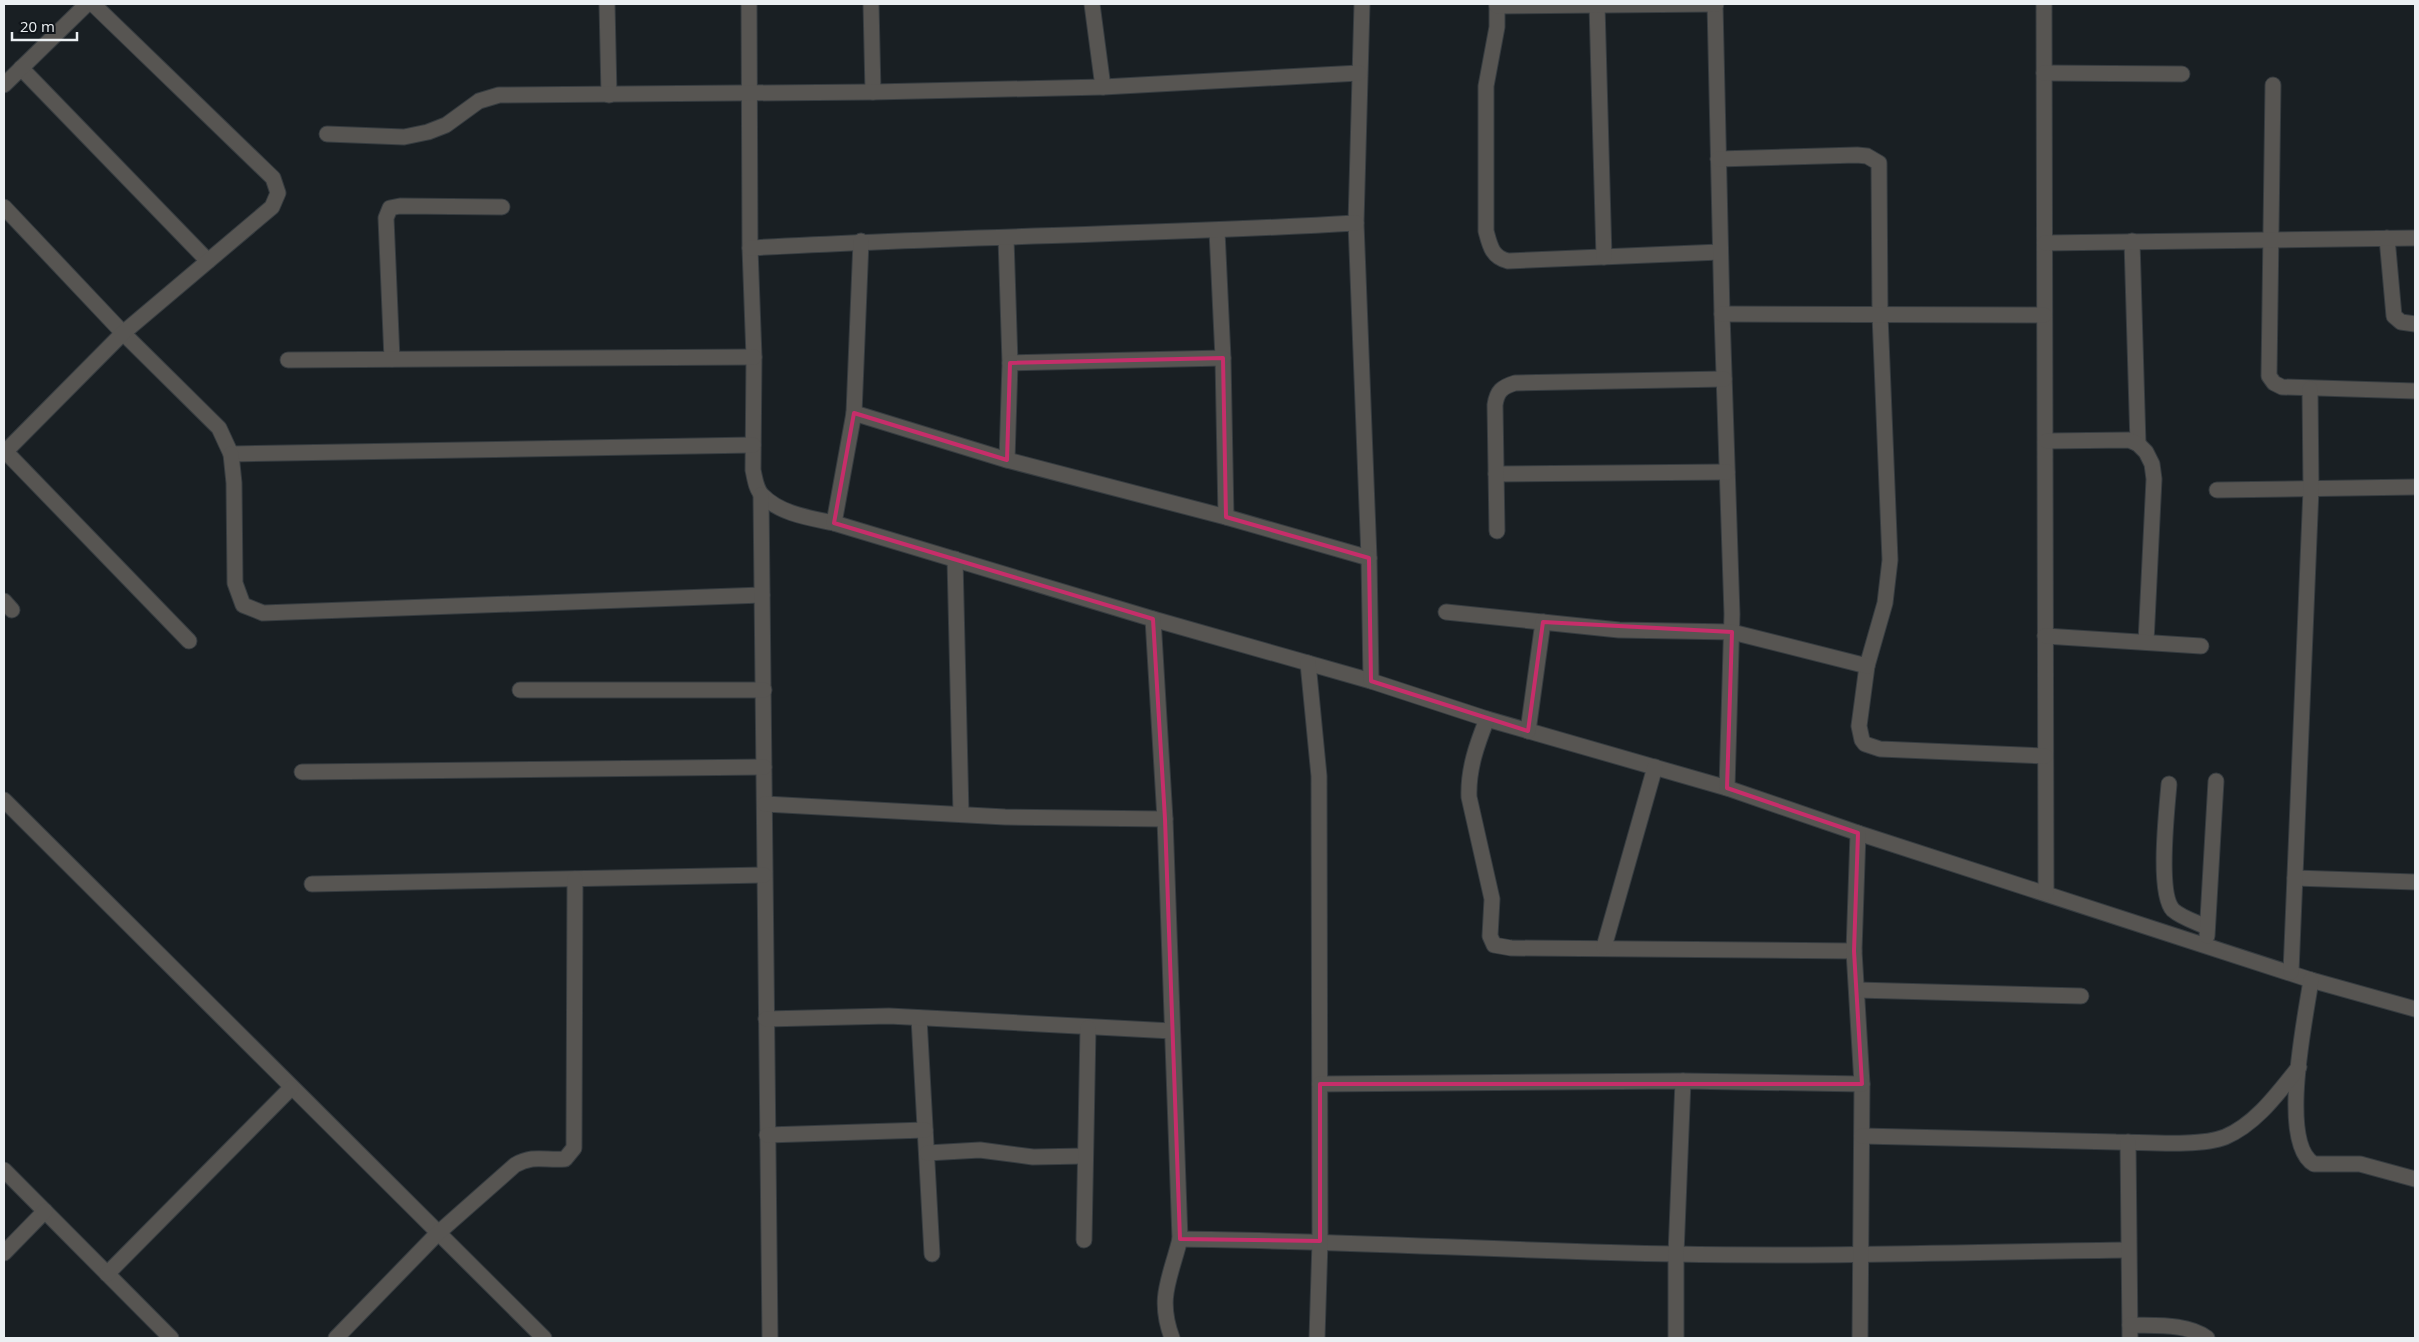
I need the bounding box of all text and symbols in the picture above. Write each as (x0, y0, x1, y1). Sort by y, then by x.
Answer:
scale bar (12, 10, 78, 42)
text: 20 m (20, 16, 55, 36)

